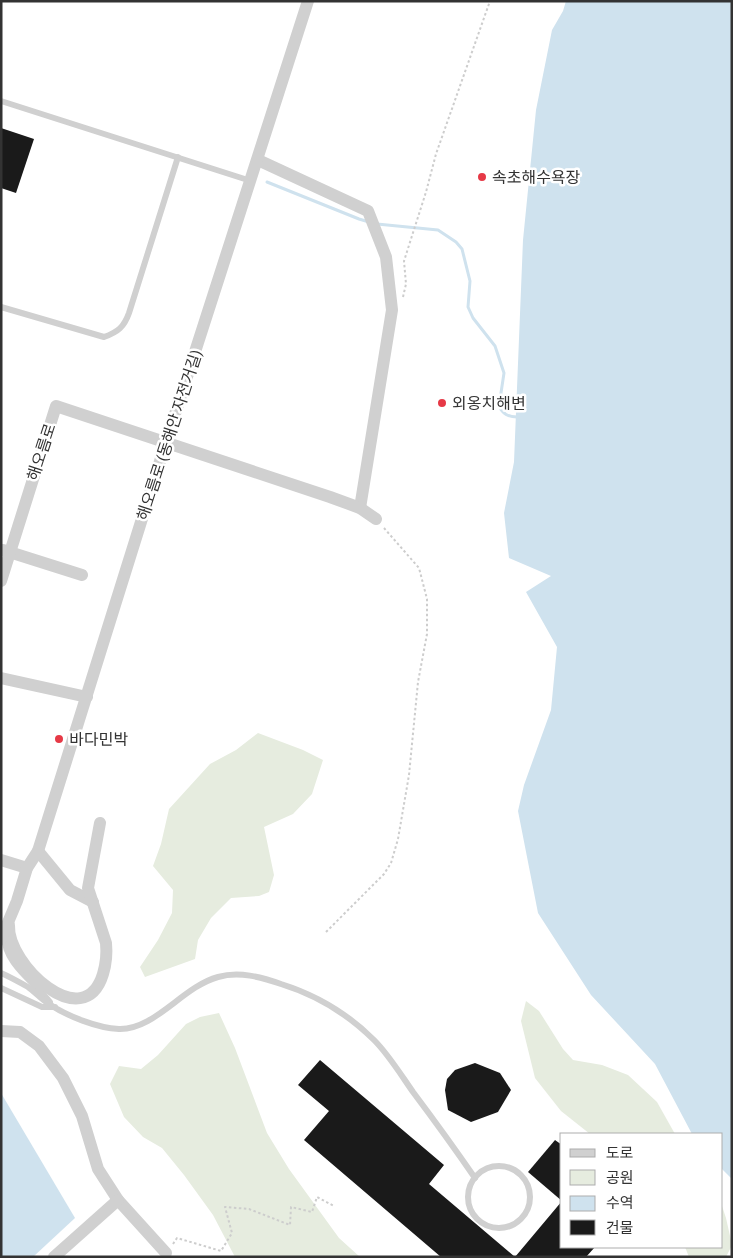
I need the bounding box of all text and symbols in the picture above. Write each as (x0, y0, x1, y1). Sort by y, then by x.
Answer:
place label: 속초해수욕장 (492, 166, 581, 188)
marker: 속초해수욕장 (476, 171, 488, 183)
street label: 해오름로 (동해안 자전거길) (131, 347, 207, 523)
place label: 외옹치해변 (452, 392, 526, 414)
marker: 외옹치해변 (436, 397, 448, 409)
street label: 해오름로 (21, 420, 61, 483)
place label: 바다민박 (69, 728, 128, 750)
marker: 바다민박 (53, 733, 65, 745)
legend (560, 1133, 723, 1248)
text: 도로 (606, 1142, 634, 1163)
text: 공원 (606, 1167, 634, 1188)
text: 수역 (606, 1192, 634, 1213)
text: 건물 (606, 1217, 634, 1238)

